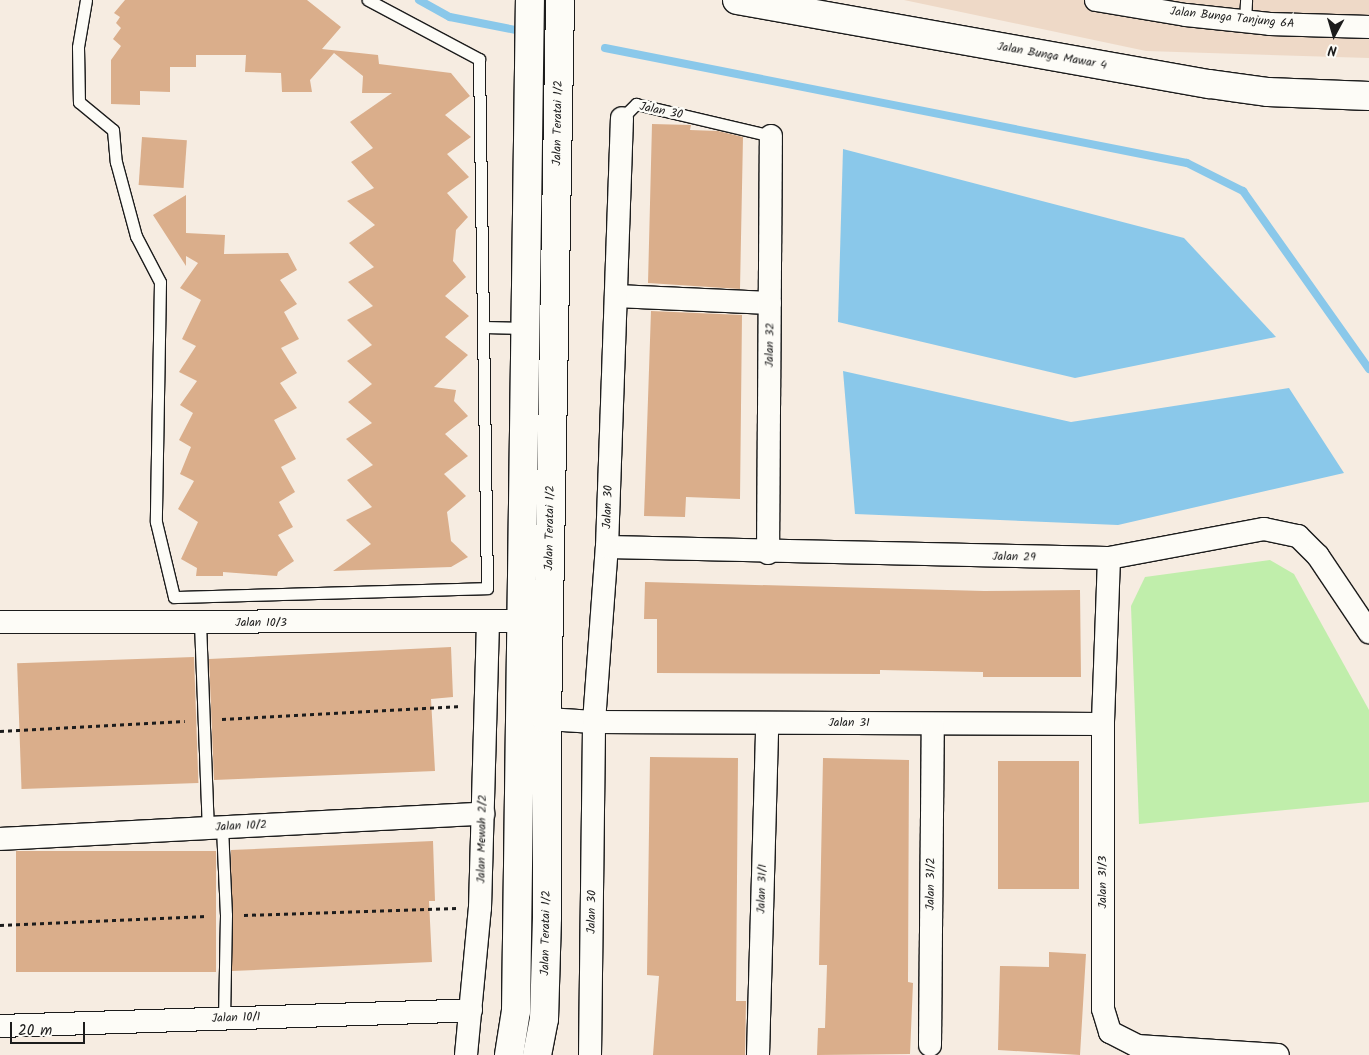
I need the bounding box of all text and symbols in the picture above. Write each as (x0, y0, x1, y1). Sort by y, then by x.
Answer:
street label: Jalan Bunga Tanjung 6A (1169, 4, 1295, 32)
north arrow (1309, 10, 1359, 60)
street label: Jalan Bunga Mawar 4 (996, 39, 1108, 73)
text: N (1327, 39, 1338, 61)
street label: Jalan Teratai 1/2 (550, 80, 566, 166)
street label: Jalan 30 (638, 99, 684, 123)
street label: Jalan 32 (762, 322, 778, 368)
street label: Jalan Teratai 1/2 (542, 485, 558, 571)
street label: Jalan 30 (600, 485, 616, 529)
street label: Jalan 29 (992, 549, 1036, 565)
street label: Jalan 10/3 (235, 616, 287, 630)
street label: Jalan 31 (828, 716, 870, 730)
street label: Jalan Mewah 2/2 (474, 794, 490, 884)
street label: Jalan 10/2 (215, 817, 267, 835)
street label: Jalan 31/3 (1096, 856, 1110, 908)
street label: Jalan 31/2 (923, 857, 939, 911)
street label: Jalan 31/1 (754, 864, 770, 914)
street label: Jalan Teratai 1/2 (538, 890, 554, 976)
street label: Jalan 30 (584, 890, 600, 934)
street label: Jalan 10/1 (211, 1010, 261, 1026)
scale bar (12, 1012, 88, 1044)
text: 20 m (18, 1019, 52, 1043)

